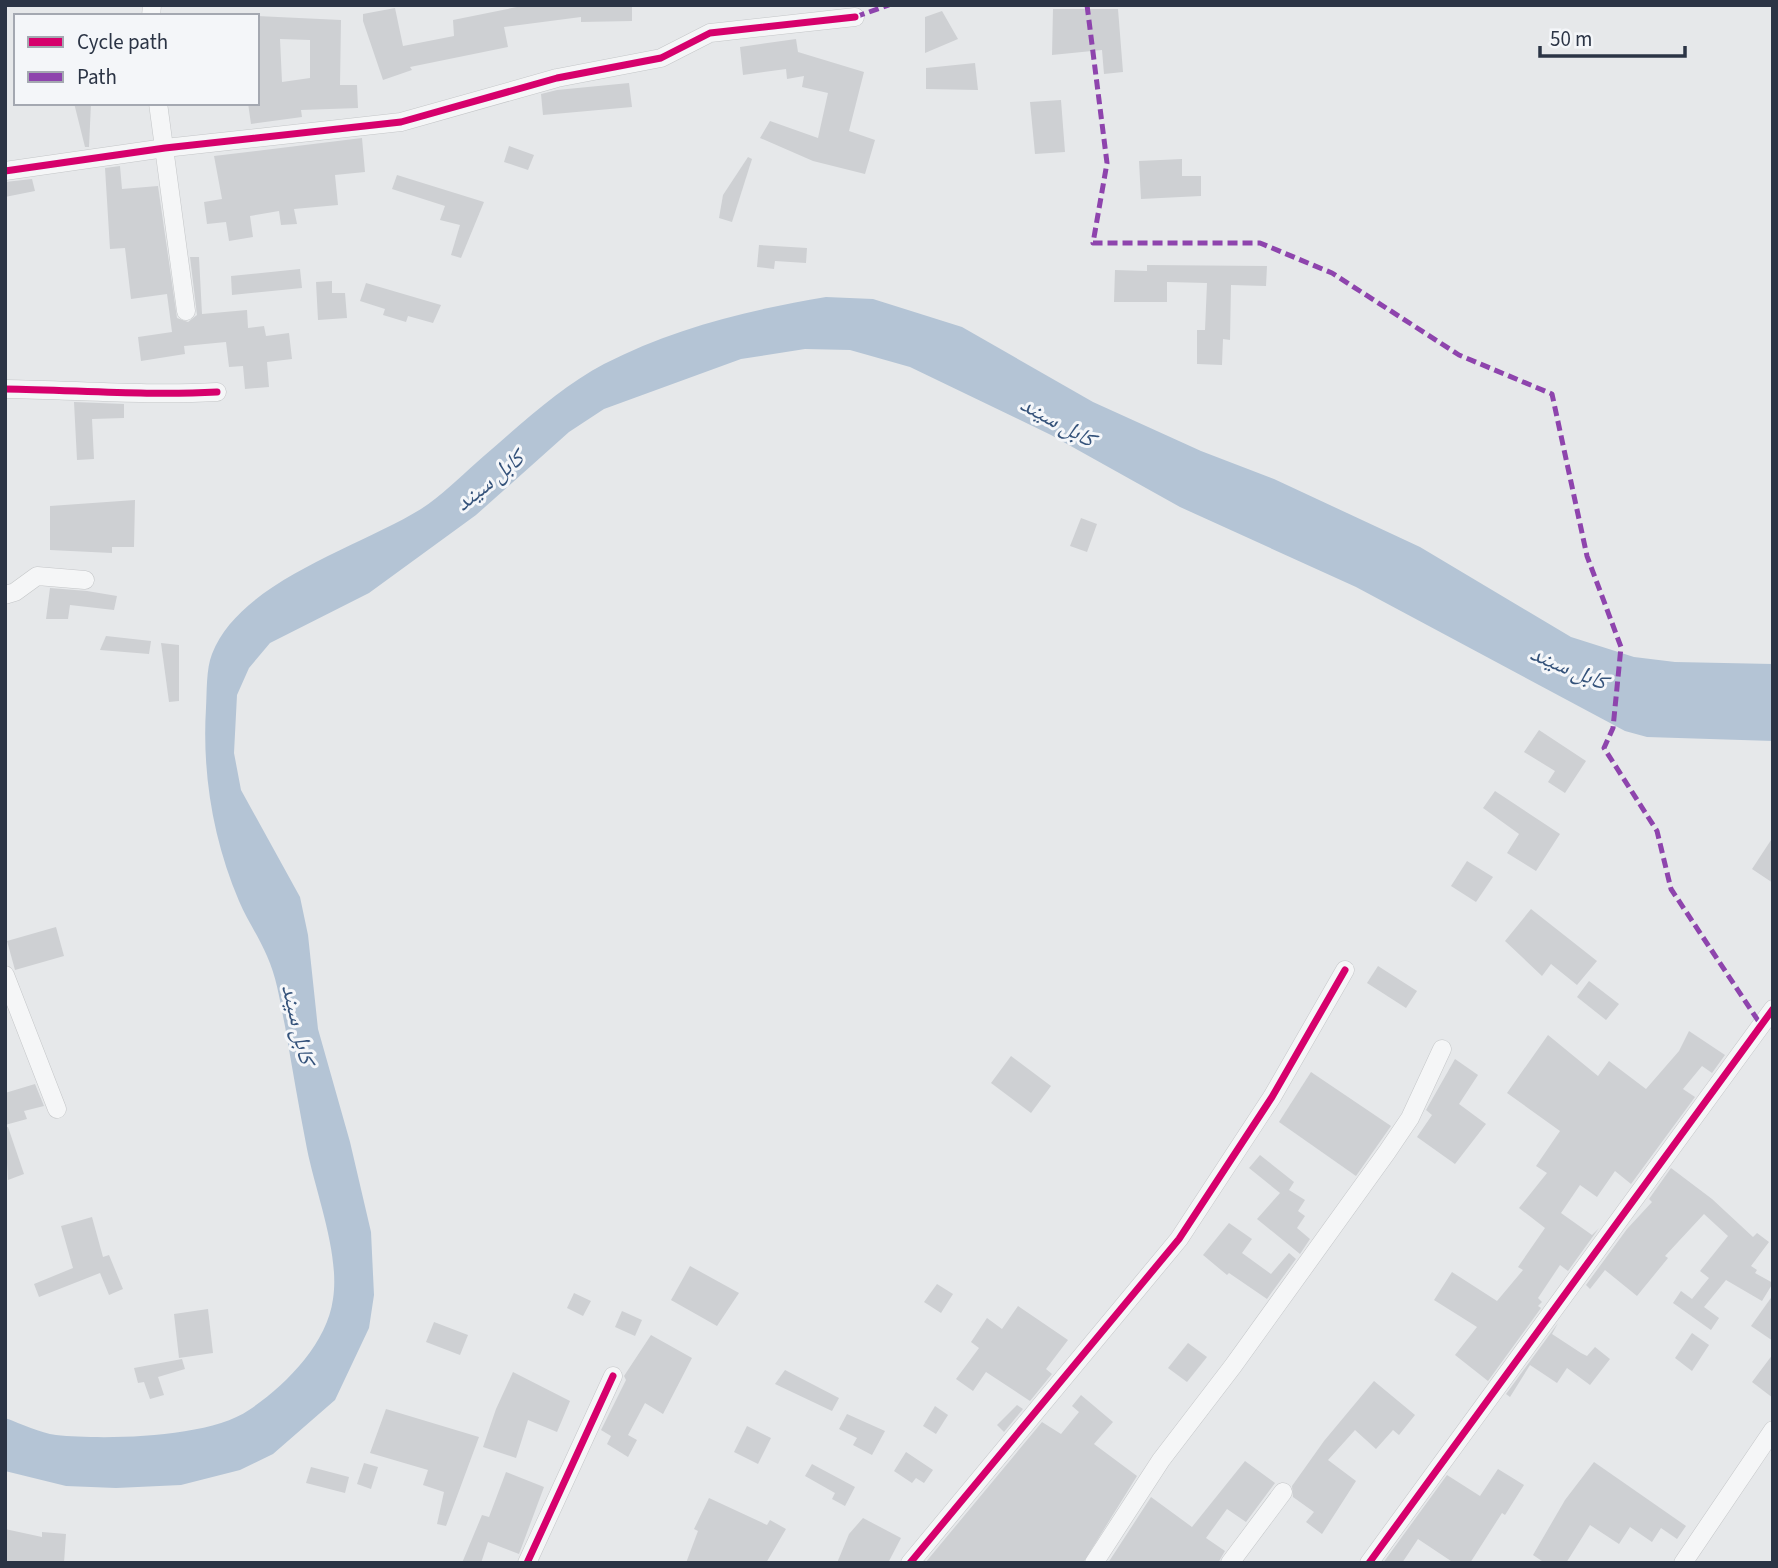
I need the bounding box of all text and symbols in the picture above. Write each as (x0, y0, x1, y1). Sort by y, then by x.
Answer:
legend (14, 14, 259, 105)
scale bar (1540, 14, 1685, 58)
text: 50 m (1550, 24, 1592, 54)
text: Cycle path (77, 27, 168, 57)
text: Path (77, 62, 117, 92)
water label: کابل سيند (1014, 387, 1104, 457)
water label: کابل سيند (447, 440, 534, 519)
water label: کابل سيند (1525, 636, 1616, 700)
water label: کابل سيند (273, 981, 324, 1071)

